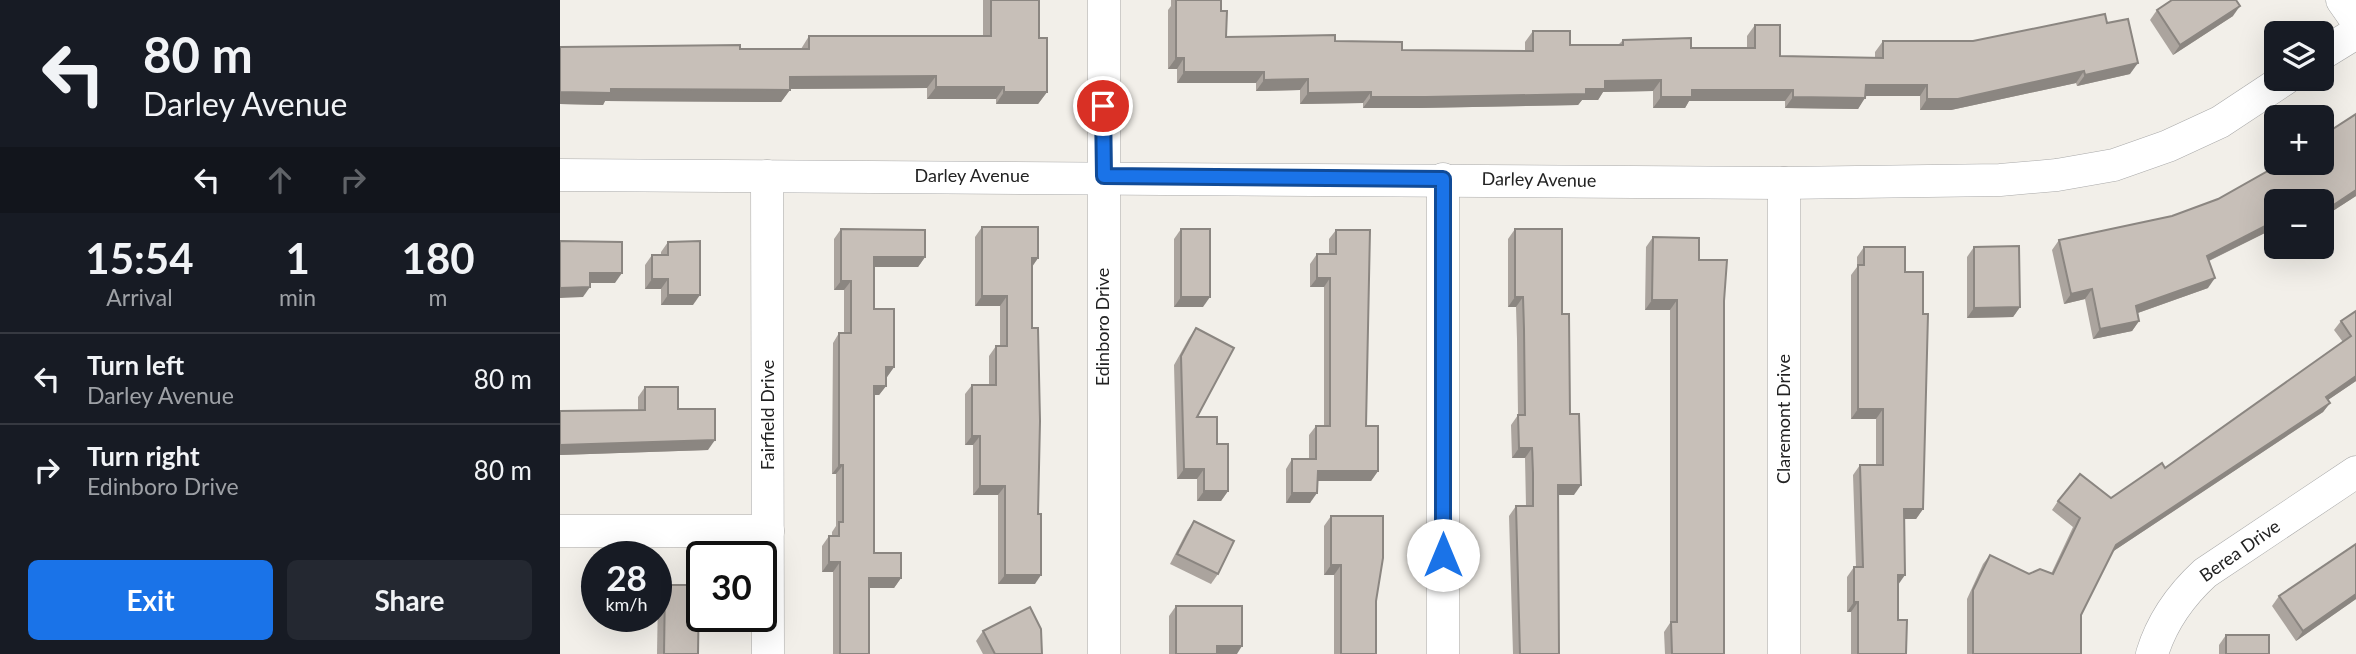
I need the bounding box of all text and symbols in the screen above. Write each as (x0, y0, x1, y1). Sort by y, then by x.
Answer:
map controls (2264, 21, 2334, 259)
button: layers (2264, 21, 2334, 91)
text: 80 m (143, 25, 253, 83)
icon: left (28, 28, 119, 119)
pin (1073, 76, 1133, 136)
text: Darley Avenue (143, 84, 347, 123)
icon: arrive (1084, 87, 1122, 125)
button: + (2264, 105, 2334, 175)
icon: left (188, 161, 226, 199)
icon: ahead (261, 161, 299, 199)
icon: right (334, 161, 372, 199)
street label: Darley Avenue (915, 164, 1029, 186)
street label: Darley Avenue (1481, 167, 1597, 191)
button: − (2264, 189, 2334, 259)
text: 15:54 (85, 233, 194, 283)
text: 1 (285, 233, 310, 283)
text: 180 (402, 233, 475, 283)
street label: Edinboro Drive (1091, 268, 1113, 386)
text: Arrival (106, 283, 173, 311)
text: min (279, 283, 316, 311)
text: m (429, 283, 448, 311)
text: Turn left (87, 349, 184, 381)
street label: Claremont Drive (1772, 354, 1794, 484)
icon: left (28, 360, 66, 398)
street label: Fairfield Drive (756, 360, 778, 470)
text: 80 m (474, 363, 532, 395)
text: Darley Avenue (87, 381, 234, 409)
text: Turn right (87, 440, 200, 472)
icon: right (28, 451, 66, 489)
text: 80 m (474, 454, 532, 486)
text: Edinboro Drive (87, 472, 239, 500)
street label: Berea Drive (2195, 514, 2284, 586)
position arrow (1406, 518, 1480, 592)
speed limit sign: 30 (686, 541, 777, 632)
text: 28 (606, 556, 647, 598)
button: Exit (28, 560, 273, 640)
button: Share (287, 560, 532, 640)
text: km/h (605, 593, 648, 615)

